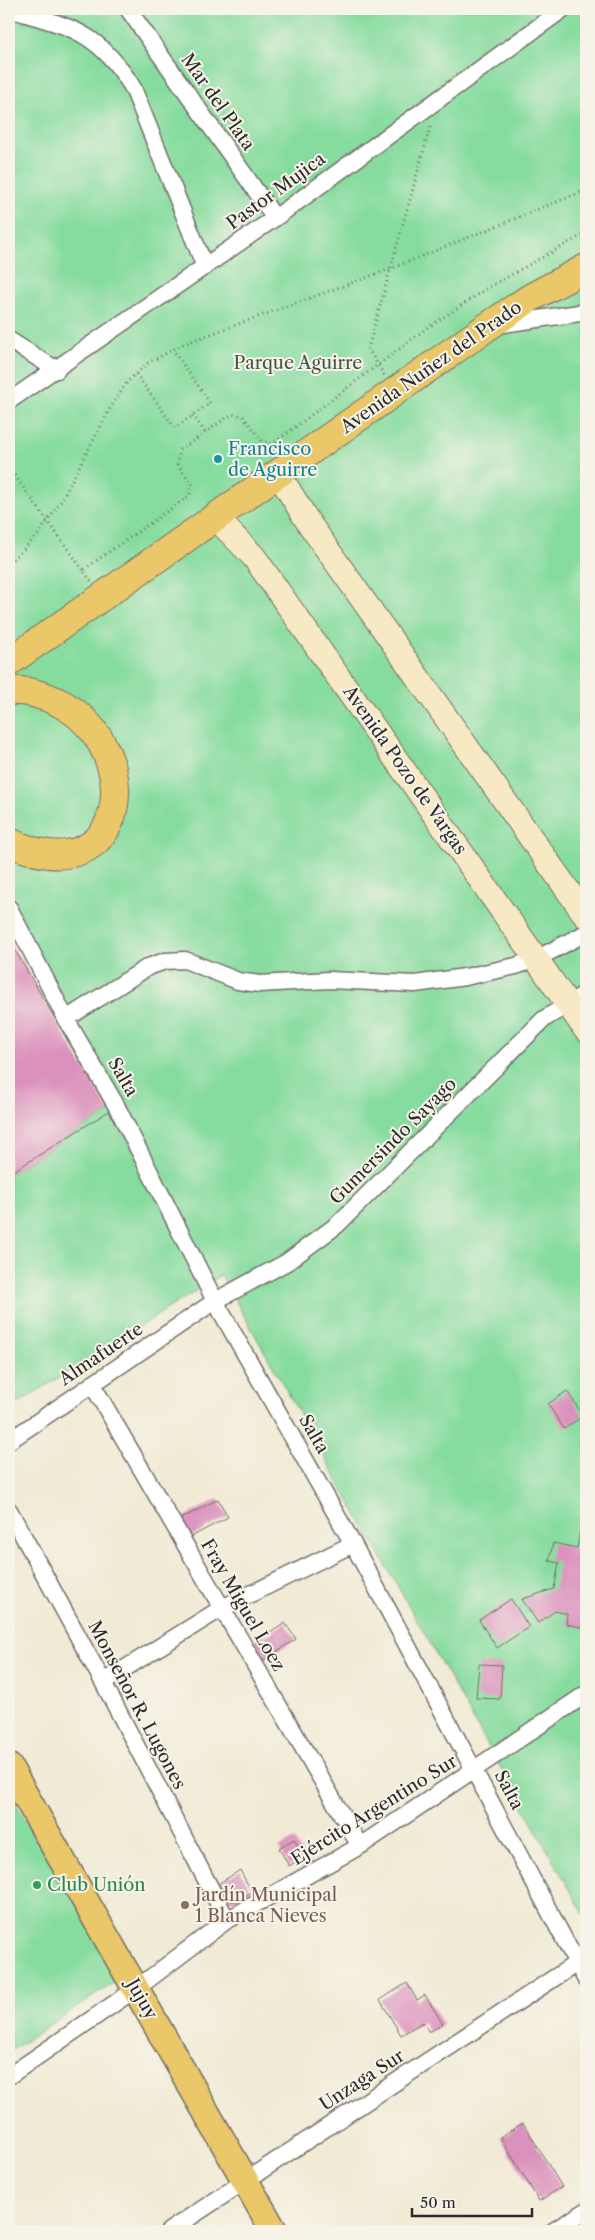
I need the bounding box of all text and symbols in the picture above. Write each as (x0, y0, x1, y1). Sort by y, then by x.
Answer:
street label: Mar del Plata (176, 49, 260, 155)
street label: Pastor Mujica (222, 147, 330, 234)
street label: Avenida Nuñez del Prado (335, 296, 526, 439)
park label: Parque Aguirre (234, 352, 362, 374)
place label: Francisco de Aguirre (228, 438, 317, 481)
marker: Francisco de Aguirre (212, 453, 224, 465)
street label: Avenida Pozo de Vargas (338, 680, 472, 859)
street label: Salta (103, 1054, 143, 1101)
street label: Gumersindo Sayago (325, 1073, 461, 1209)
street label: Almafuerte (54, 1318, 147, 1391)
street label: Salta (294, 1411, 334, 1458)
street label: Fray Miguel Loez (196, 1535, 290, 1675)
street label: Monseñor R. Lugones (83, 1617, 191, 1793)
street label: Ejército Argentino Sur (287, 1750, 461, 1870)
street label: Salta (490, 1767, 529, 1814)
place label: Club Unión (47, 1874, 145, 1896)
marker: Club Unión (31, 1879, 43, 1891)
place label: Jardín Municipal 1 Blanca Nieves (192, 1884, 337, 1927)
marker: Jardín Municipal 1 Blanca Nieves (179, 1899, 191, 1911)
street label: Jujuy (120, 1972, 163, 2024)
street label: Unzaga Sur (316, 2044, 409, 2115)
scale bar (412, 2185, 532, 2217)
text: 50 m (420, 2193, 456, 2212)

